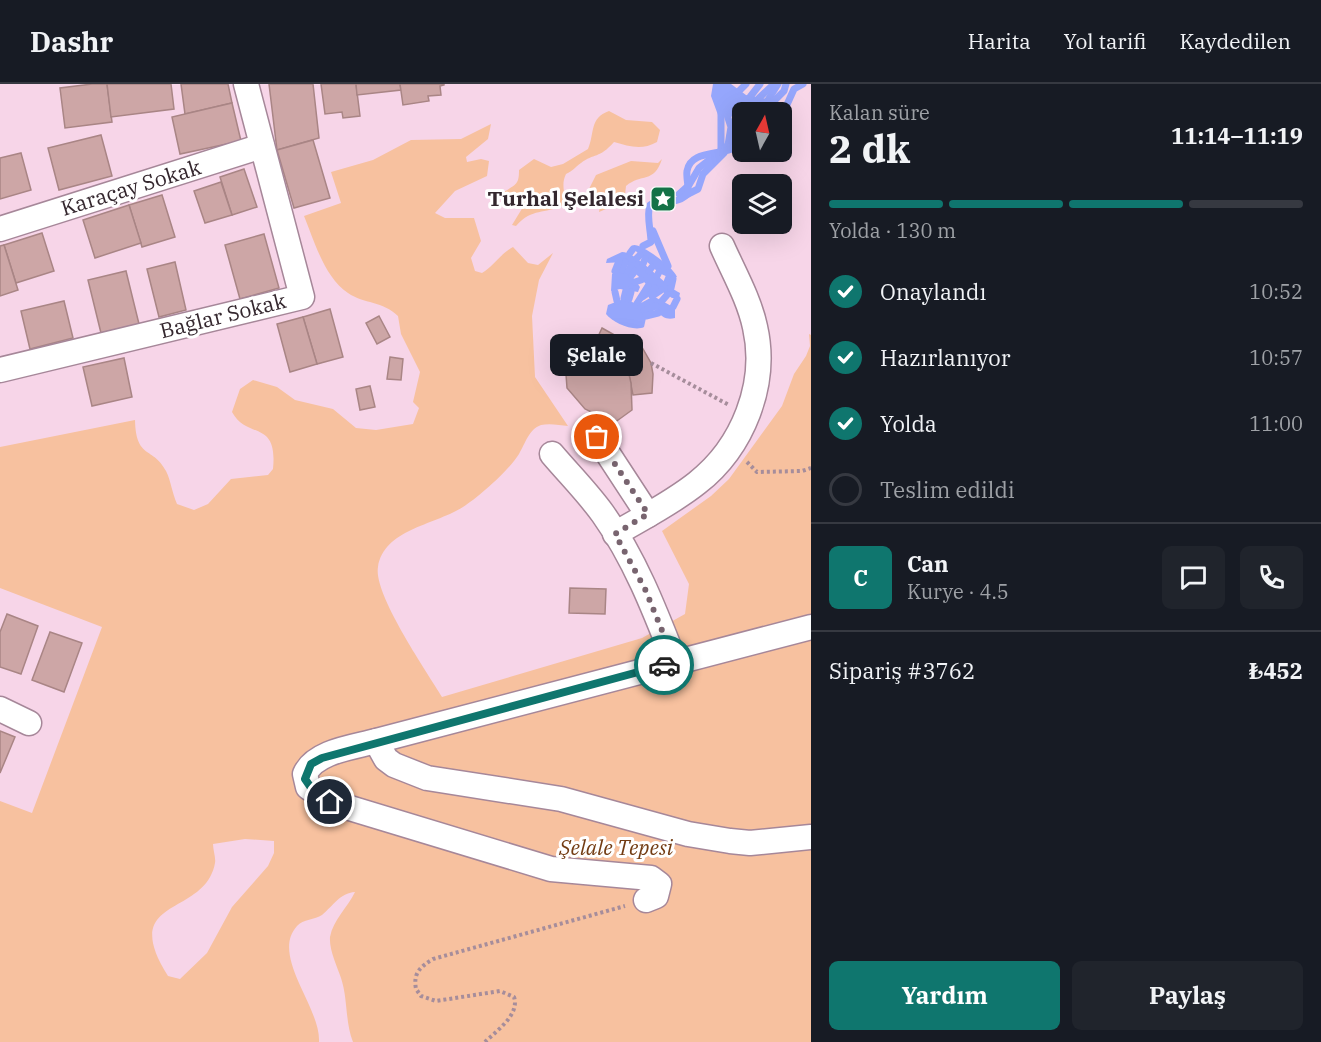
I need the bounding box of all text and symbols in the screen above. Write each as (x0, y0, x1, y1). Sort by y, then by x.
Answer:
text: Dashr (30, 23, 113, 60)
text: Harita (968, 27, 1031, 55)
text: Yol tarifi (1064, 27, 1147, 55)
text: Kaydedilen (1180, 27, 1291, 55)
text: Kalan süre (829, 99, 930, 126)
north arrow (732, 102, 792, 162)
map controls (732, 102, 792, 234)
text: 11:14–11:19 (1171, 121, 1303, 150)
text: 2 dk (829, 123, 910, 174)
street label: Karaçay Sokak (57, 152, 205, 222)
button: layers (732, 174, 792, 234)
place label: Turhal Şelalesi (488, 184, 644, 212)
place icon: Turhal Şelalesi (648, 184, 678, 214)
text: Yolda · 130 m (829, 217, 956, 244)
icon: check (829, 275, 862, 308)
text: Onaylandı (880, 277, 986, 306)
text: 10:52 (1249, 278, 1303, 305)
street label: Bağlar Sokak (157, 286, 289, 344)
callout: Şelale (550, 335, 644, 377)
text: Şelale (567, 341, 626, 368)
icon: check (829, 341, 862, 374)
text: Hazırlanıyor (880, 343, 1010, 372)
text: 10:57 (1249, 344, 1303, 371)
icon: check (829, 407, 862, 440)
text: Yolda (880, 409, 937, 438)
text: 11:00 (1249, 410, 1303, 437)
pin (571, 411, 622, 462)
icon: bag (580, 420, 613, 453)
text: Teslim edildi (880, 475, 1015, 504)
button: chat (1162, 546, 1225, 609)
button: phone (1240, 546, 1303, 609)
text: Can (907, 549, 949, 578)
text: C (853, 563, 868, 592)
text: Kurye · 4.5 (907, 578, 1009, 605)
courier (634, 635, 694, 695)
icon: car (648, 649, 681, 682)
text: Sipariş #3762 (829, 656, 975, 685)
text: ₺452 (1249, 656, 1303, 685)
pin (304, 776, 355, 827)
icon: home (313, 785, 346, 818)
park label: Şelale Tepesi (558, 833, 674, 861)
button: Yardım (829, 961, 1060, 1030)
button: Paylaş (1072, 961, 1303, 1030)

